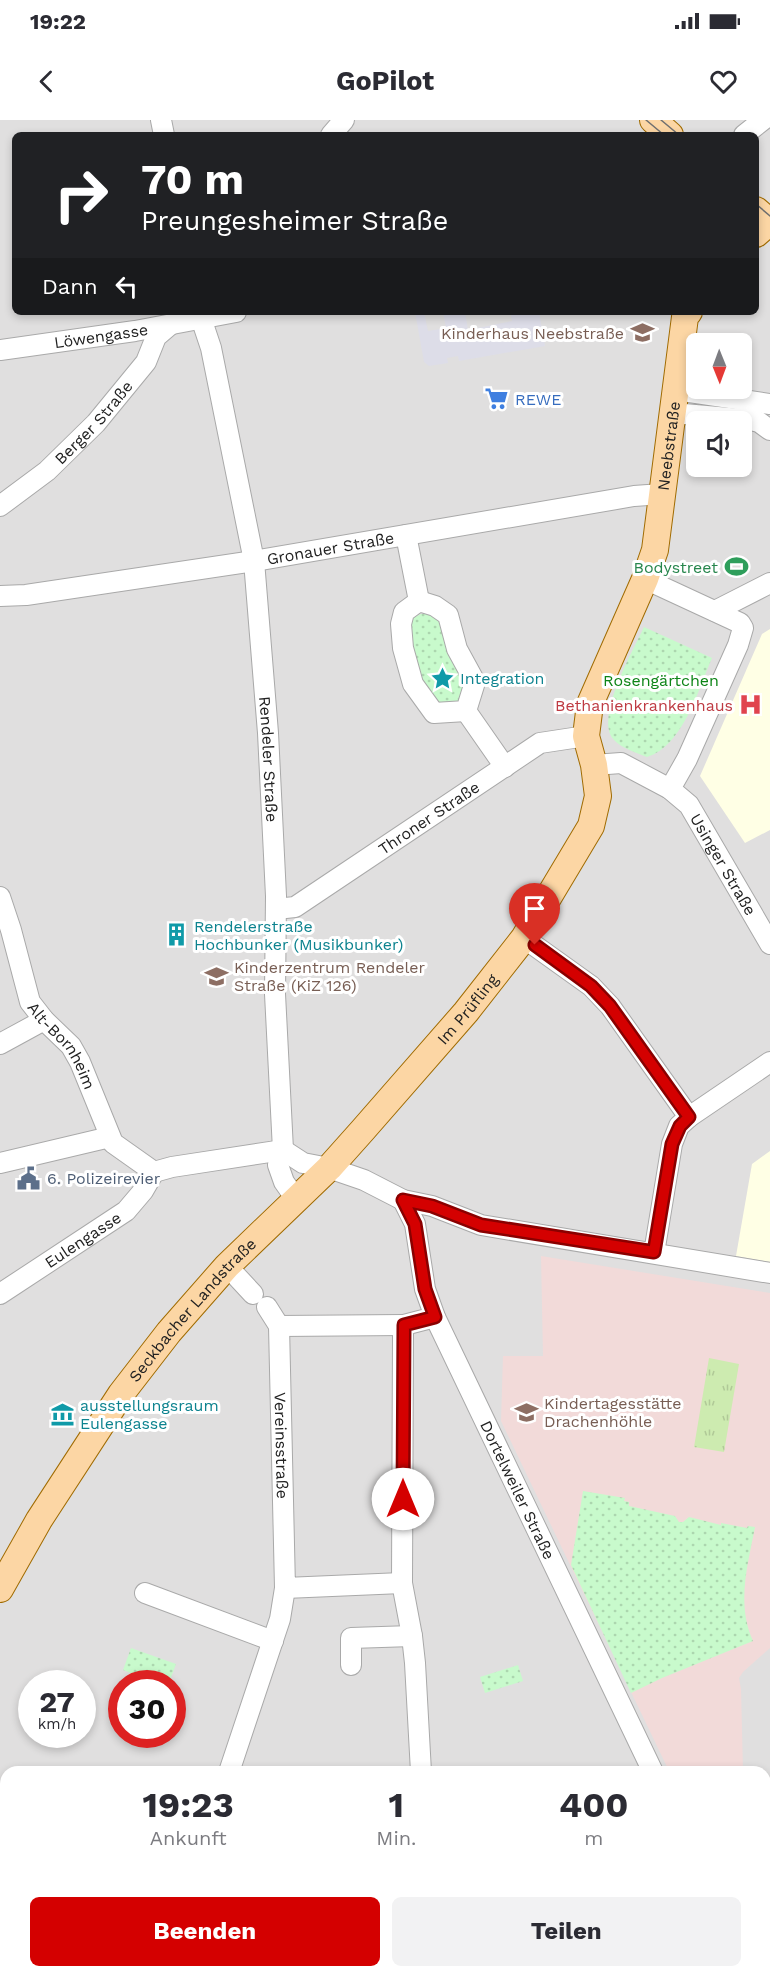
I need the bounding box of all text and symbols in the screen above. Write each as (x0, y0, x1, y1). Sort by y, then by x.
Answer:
text: 19:22 (30, 9, 86, 34)
icon: back (30, 65, 63, 98)
text: GoPilot (336, 65, 434, 97)
icon: heart (707, 65, 740, 98)
text: 70 m (141, 155, 244, 204)
icon: right (42, 156, 120, 234)
text: Preungesheimer Straße (141, 205, 448, 237)
icon: left (110, 270, 143, 303)
text: Dann (42, 274, 98, 299)
street label: Löwengasse (53, 319, 150, 352)
school or university icon: Kinderhaus Neebstraße (629, 320, 655, 346)
place label: Kinderhaus Neebstraße (441, 324, 624, 343)
north arrow (686, 333, 752, 399)
map controls (686, 333, 752, 477)
street label: Berger Straße (50, 377, 136, 468)
supermarket icon: REWE (484, 386, 510, 412)
place label: REWE (515, 390, 561, 409)
street label: Neebstraße (653, 400, 684, 492)
button: sound (686, 411, 752, 477)
street label: Gronauer Straße (265, 528, 395, 568)
sports icon: Bodystreet (723, 554, 749, 580)
place label: Bodystreet (634, 558, 718, 577)
place icon: Integration (429, 665, 455, 691)
place label: Integration (460, 669, 544, 688)
park label: Rosengärtchen (603, 671, 719, 690)
hospital icon: Bethanienkrankenhaus (738, 692, 764, 718)
street label: Rendeler Straße (256, 696, 282, 823)
place label: Bethanienkrankenhaus (555, 696, 733, 715)
street label: Throner Straße (375, 777, 483, 858)
street label: Usinger Straße (686, 810, 761, 919)
pin (509, 883, 560, 945)
icon: arrive (518, 892, 551, 925)
place label: Rendelerstraße Hochbunker (Musikbunker) (194, 917, 403, 954)
building icon: Rendelerstraße Hochbunker (Musikbunker) (163, 922, 189, 948)
place label: Kinderzentrum Rendeler Straße (KiZ 126) (234, 958, 426, 995)
school or university icon: Kinderzentrum Rendeler Straße (KiZ 126) (203, 963, 229, 989)
street label: Im Prüfling (433, 970, 502, 1048)
street label: Alt-Bornheim (24, 998, 100, 1092)
public building icon: 6. Polizeirevier (16, 1165, 42, 1191)
place label: 6. Polizeirevier (47, 1169, 161, 1188)
street label: Eulengasse (41, 1208, 124, 1272)
street label: Seckbacher Landstraße (125, 1234, 260, 1386)
street label: Vereinsstraße (271, 1392, 292, 1499)
place label: Kindertagesstätte Drachenhöhle (544, 1394, 681, 1431)
place label: ausstellungsraum Eulengasse (80, 1396, 219, 1433)
school or university icon: Kindertagesstätte Drachenhöhle (513, 1399, 539, 1425)
museum icon: ausstellungsraum Eulengasse (49, 1401, 75, 1427)
street label: Dortelweiler Straße (476, 1417, 559, 1562)
position arrow (371, 1467, 435, 1531)
speed limit sign: 30 (108, 1670, 186, 1748)
text: 27 (39, 1684, 75, 1719)
text: km/h (38, 1715, 76, 1733)
text: 19:23 (142, 1784, 234, 1826)
text: 1 (389, 1784, 404, 1826)
text: 400 (559, 1784, 629, 1826)
text: Ankunft (150, 1826, 227, 1850)
text: Min. (376, 1826, 416, 1850)
text: m (584, 1826, 603, 1850)
button: Beenden (30, 1897, 380, 1966)
button: Teilen (392, 1897, 741, 1966)

